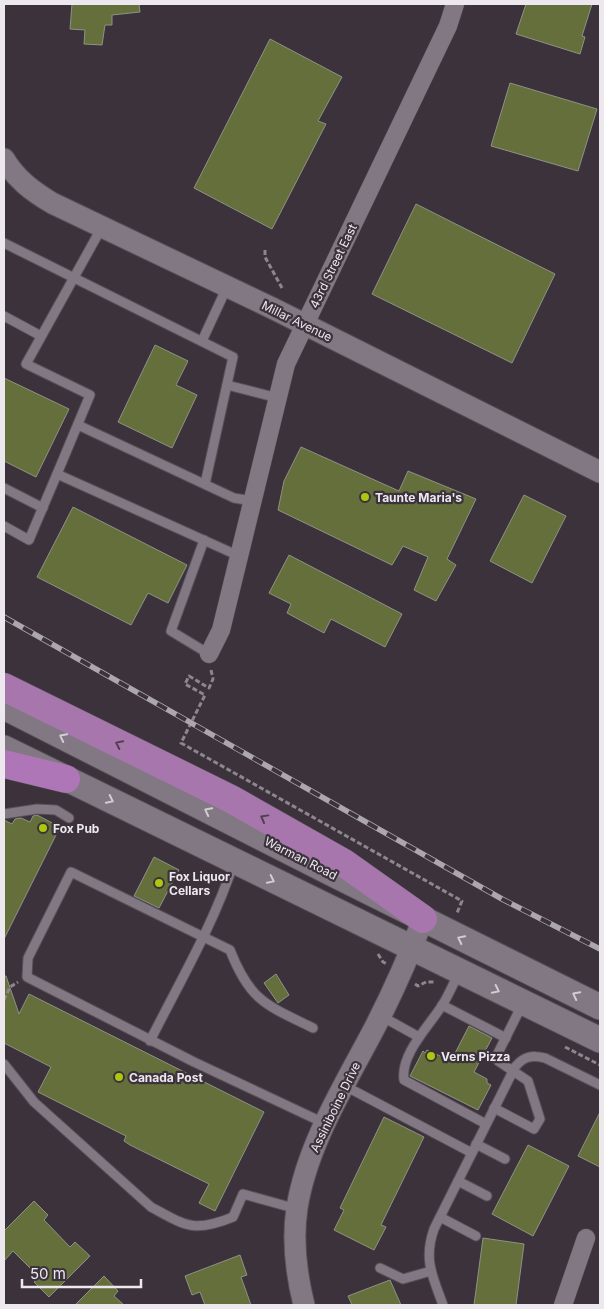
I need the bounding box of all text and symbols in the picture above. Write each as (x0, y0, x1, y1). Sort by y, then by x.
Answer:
street label: 43rd Street East (306, 221, 360, 310)
street label: Millar Avenue (259, 298, 335, 344)
place label: Taunte Maria's (375, 490, 462, 505)
marker: Taunte Maria's (359, 491, 371, 503)
one-way arrow (59, 733, 68, 743)
one-way arrow (116, 740, 125, 750)
one-way arrow (105, 794, 114, 804)
one-way arrow (204, 807, 213, 817)
one-way arrow (261, 814, 270, 824)
place label: Fox Pub (53, 821, 100, 836)
marker: Fox Pub (37, 822, 49, 834)
street label: Warman Road (262, 833, 340, 883)
place label: Fox Liquor Cellars (169, 869, 230, 898)
one-way arrow (266, 874, 275, 884)
marker: Fox Liquor Cellars (153, 877, 165, 889)
one-way arrow (458, 935, 467, 945)
one-way arrow (491, 983, 500, 994)
one-way arrow (573, 991, 582, 1001)
place label: Verns Pizza (441, 1049, 510, 1064)
marker: Verns Pizza (425, 1050, 437, 1062)
street label: Assiniboine Drive (307, 1059, 363, 1155)
place label: Canada Post (129, 1070, 203, 1085)
marker: Canada Post (113, 1071, 125, 1083)
scale bar (22, 1256, 141, 1288)
text: 50 m (30, 1264, 66, 1283)

